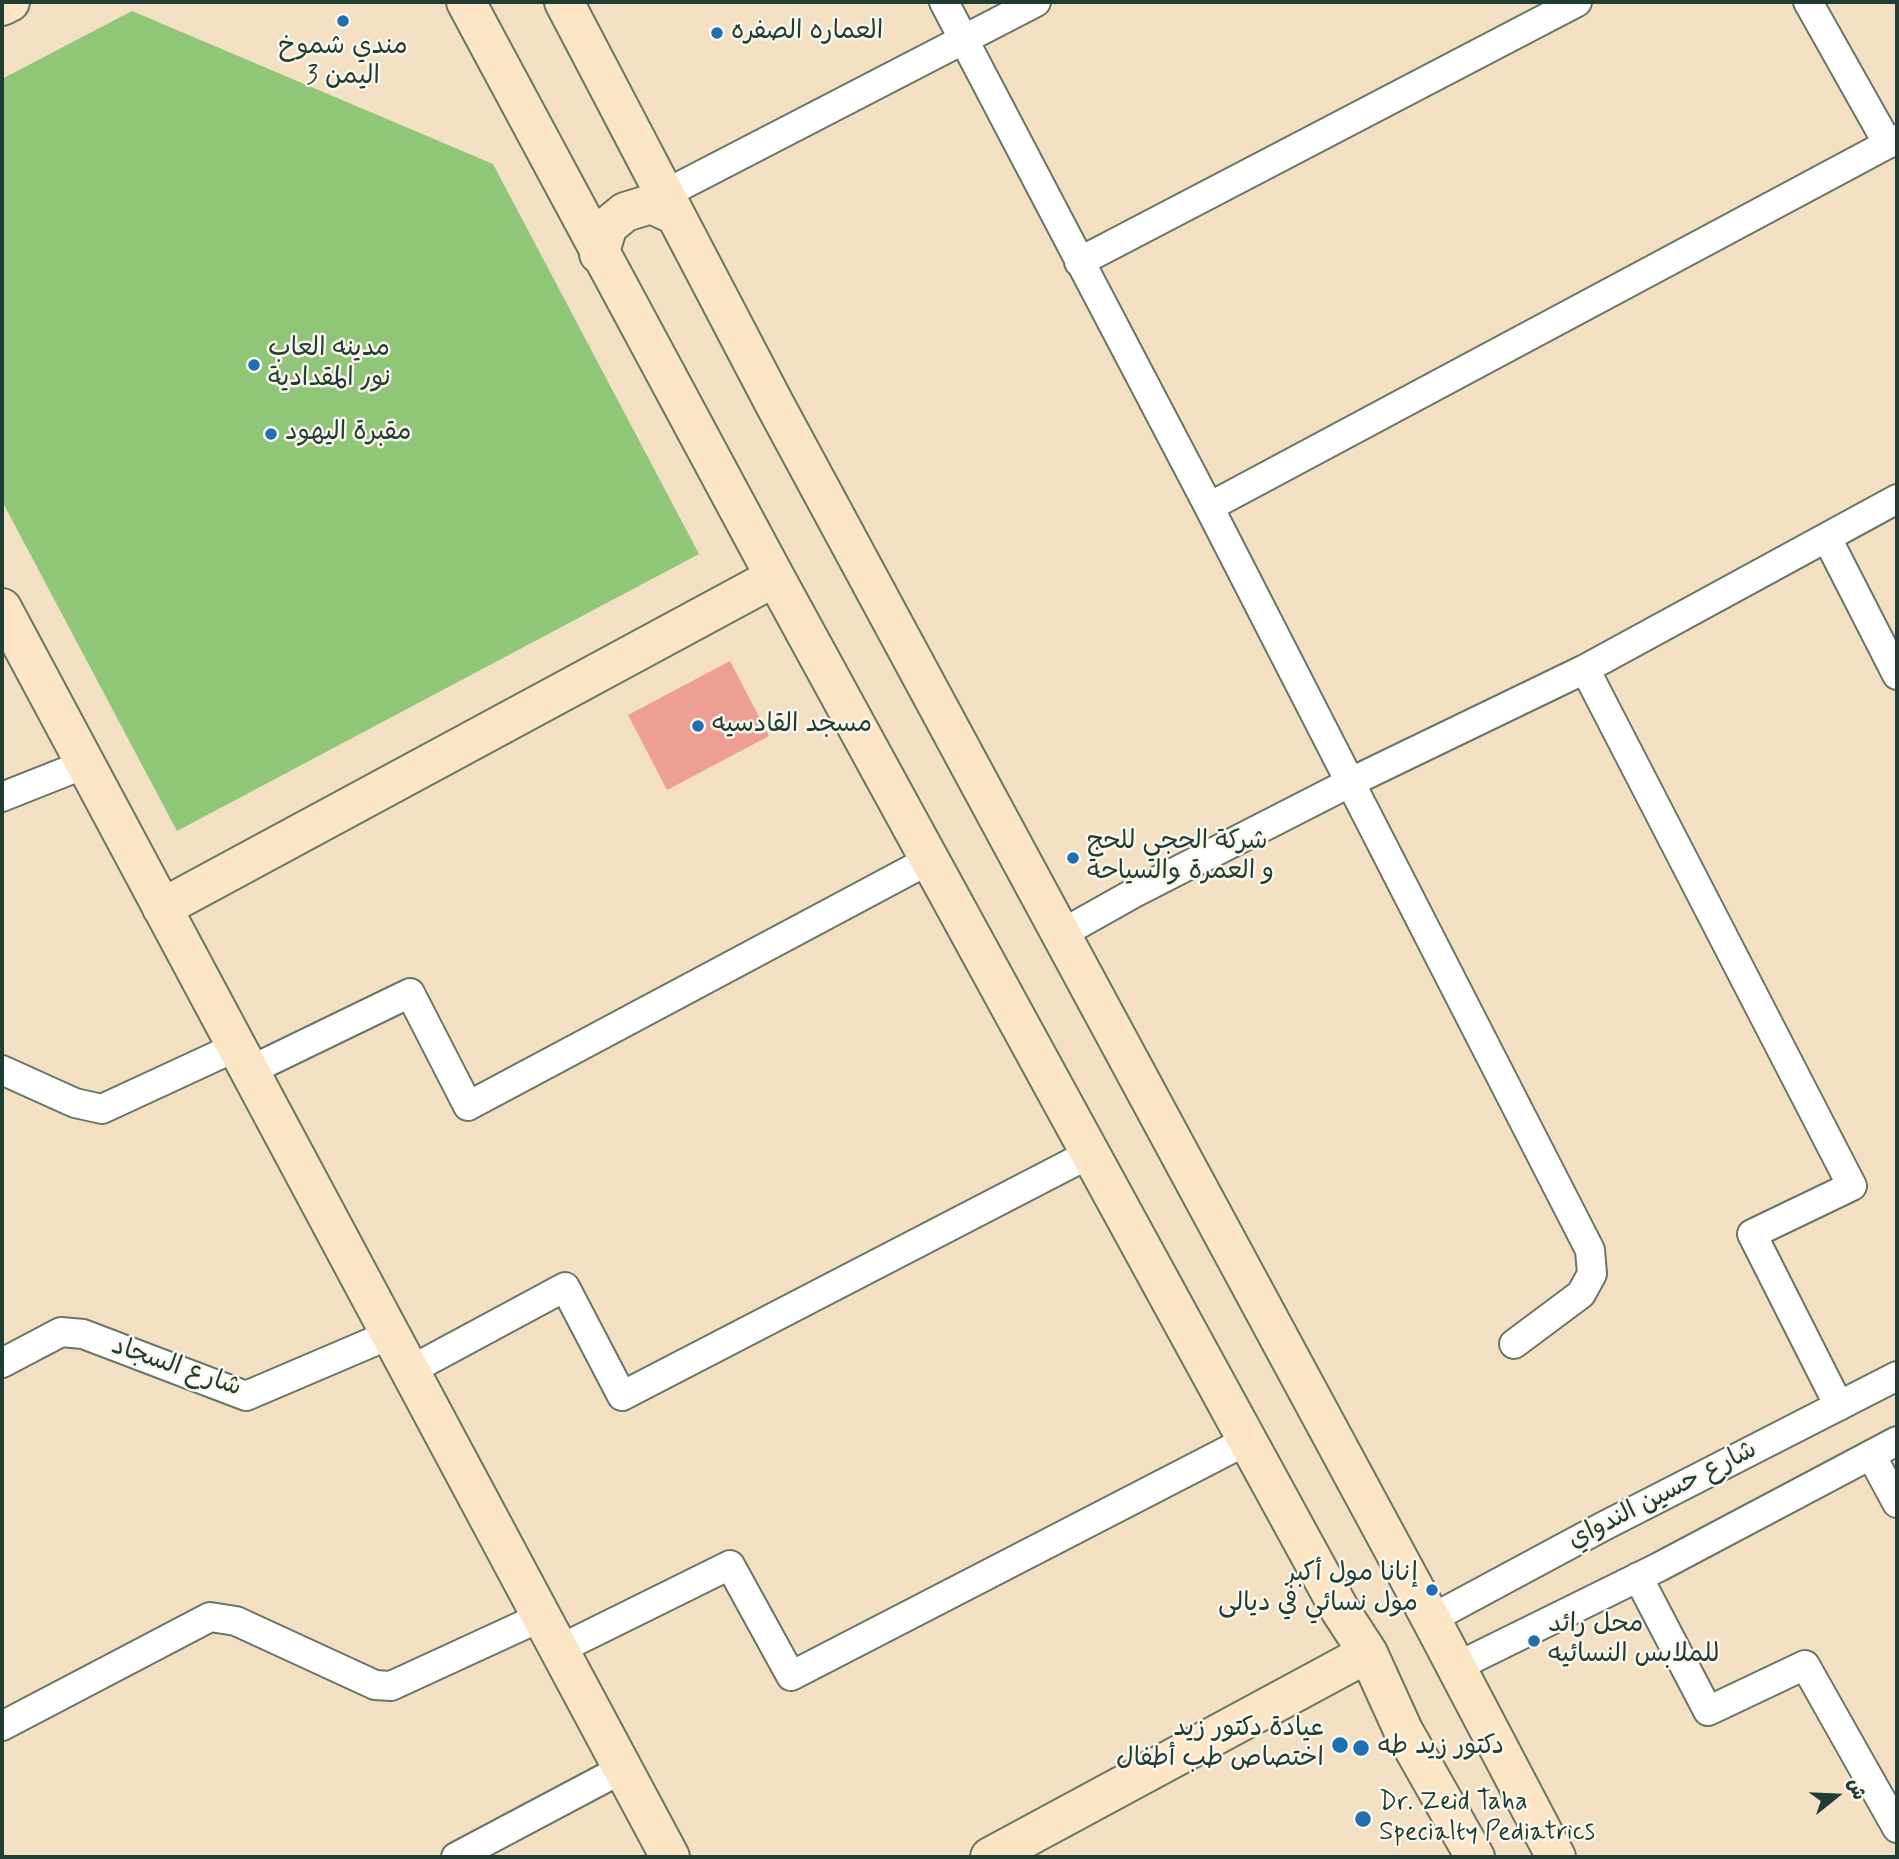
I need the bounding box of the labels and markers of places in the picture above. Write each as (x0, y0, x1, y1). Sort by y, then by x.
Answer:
marker: مندي شموخ اليمن 3 (335, 13, 351, 29)
place label: العماره الصفره (731, 17, 883, 49)
marker: العماره الصفره (709, 25, 725, 41)
place label: مندي شموخ اليمن 3 (278, 32, 408, 94)
place label: مدينه العاب نور المقدادية (268, 334, 391, 396)
marker: مدينه العاب نور المقدادية (246, 357, 262, 373)
place label: مقبرة اليهود (285, 418, 411, 450)
marker: مقبرة اليهود (263, 426, 279, 442)
place label: مسجد القادسيه (712, 710, 872, 742)
marker: مسجد القادسيه (690, 718, 706, 734)
place label: شركة الحجي للحج و العمرة والسياحة (1087, 827, 1274, 888)
marker: شركة الحجي للحج و العمرة والسياحة (1065, 850, 1081, 866)
place label: إنانا مول أكبر مول نسائي في ديالى (1218, 1559, 1418, 1620)
marker: إنانا مول أكبر مول نسائي في ديالى (1424, 1582, 1440, 1598)
place label: محل رائد للملابس النسائيه (1548, 1610, 1719, 1672)
marker: محل رائد للملابس النسائيه (1526, 1633, 1542, 1649)
place label: عيادة دكتور زيد اختصاص طب أطفال (1116, 1714, 1324, 1776)
place label: دكتور زيد طه (1377, 1732, 1504, 1764)
marker: عيادة دكتور زيد اختصاص طب أطفال (1330, 1735, 1350, 1755)
marker: دكتور زيد طه (1351, 1738, 1371, 1758)
place label: Dr. Zeid Taha Specialty Pediatrics (1379, 1788, 1595, 1850)
marker: Dr. Zeid Taha Specialty Pediatrics (1353, 1809, 1373, 1829)

